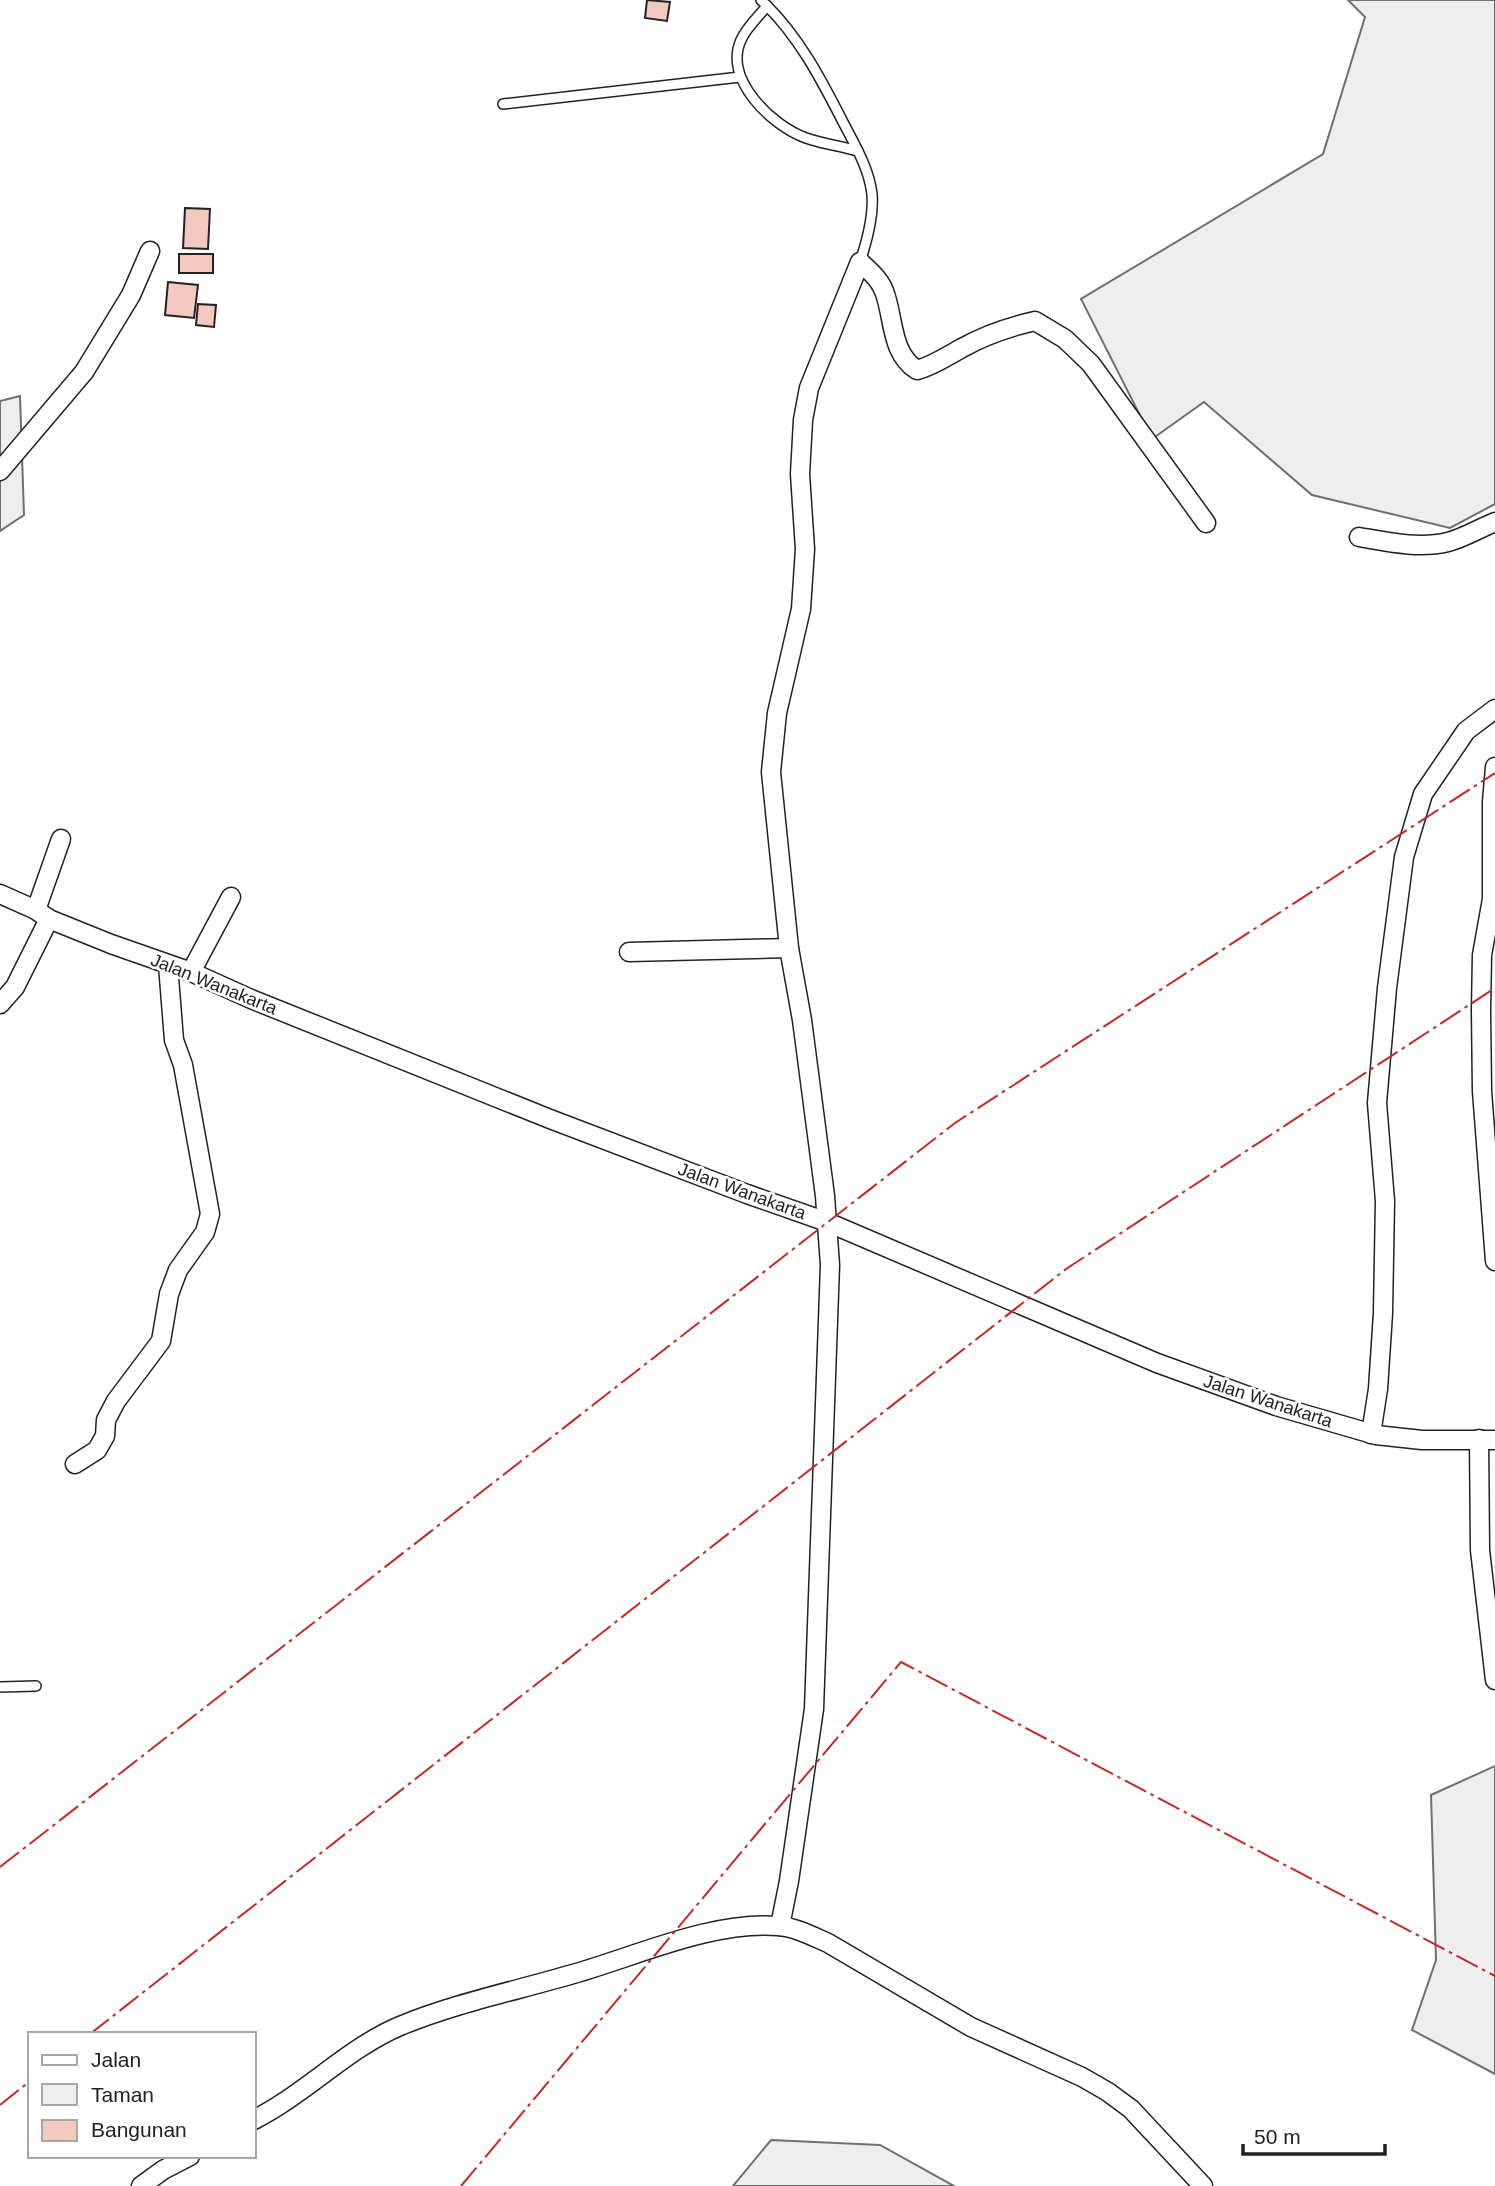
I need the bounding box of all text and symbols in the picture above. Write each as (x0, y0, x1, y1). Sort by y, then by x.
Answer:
street label: Jalan Wanakarta (148, 950, 281, 1019)
street label: Jalan Wanakarta (675, 1159, 809, 1224)
street label: Jalan Wanakarta (1201, 1371, 1336, 1432)
legend (28, 2032, 256, 2158)
text: Jalan (91, 2048, 141, 2071)
text: Taman (91, 2083, 154, 2106)
scale bar (1243, 2112, 1385, 2156)
text: Bangunan (91, 2118, 187, 2141)
text: 50 m (1254, 2125, 1301, 2148)

